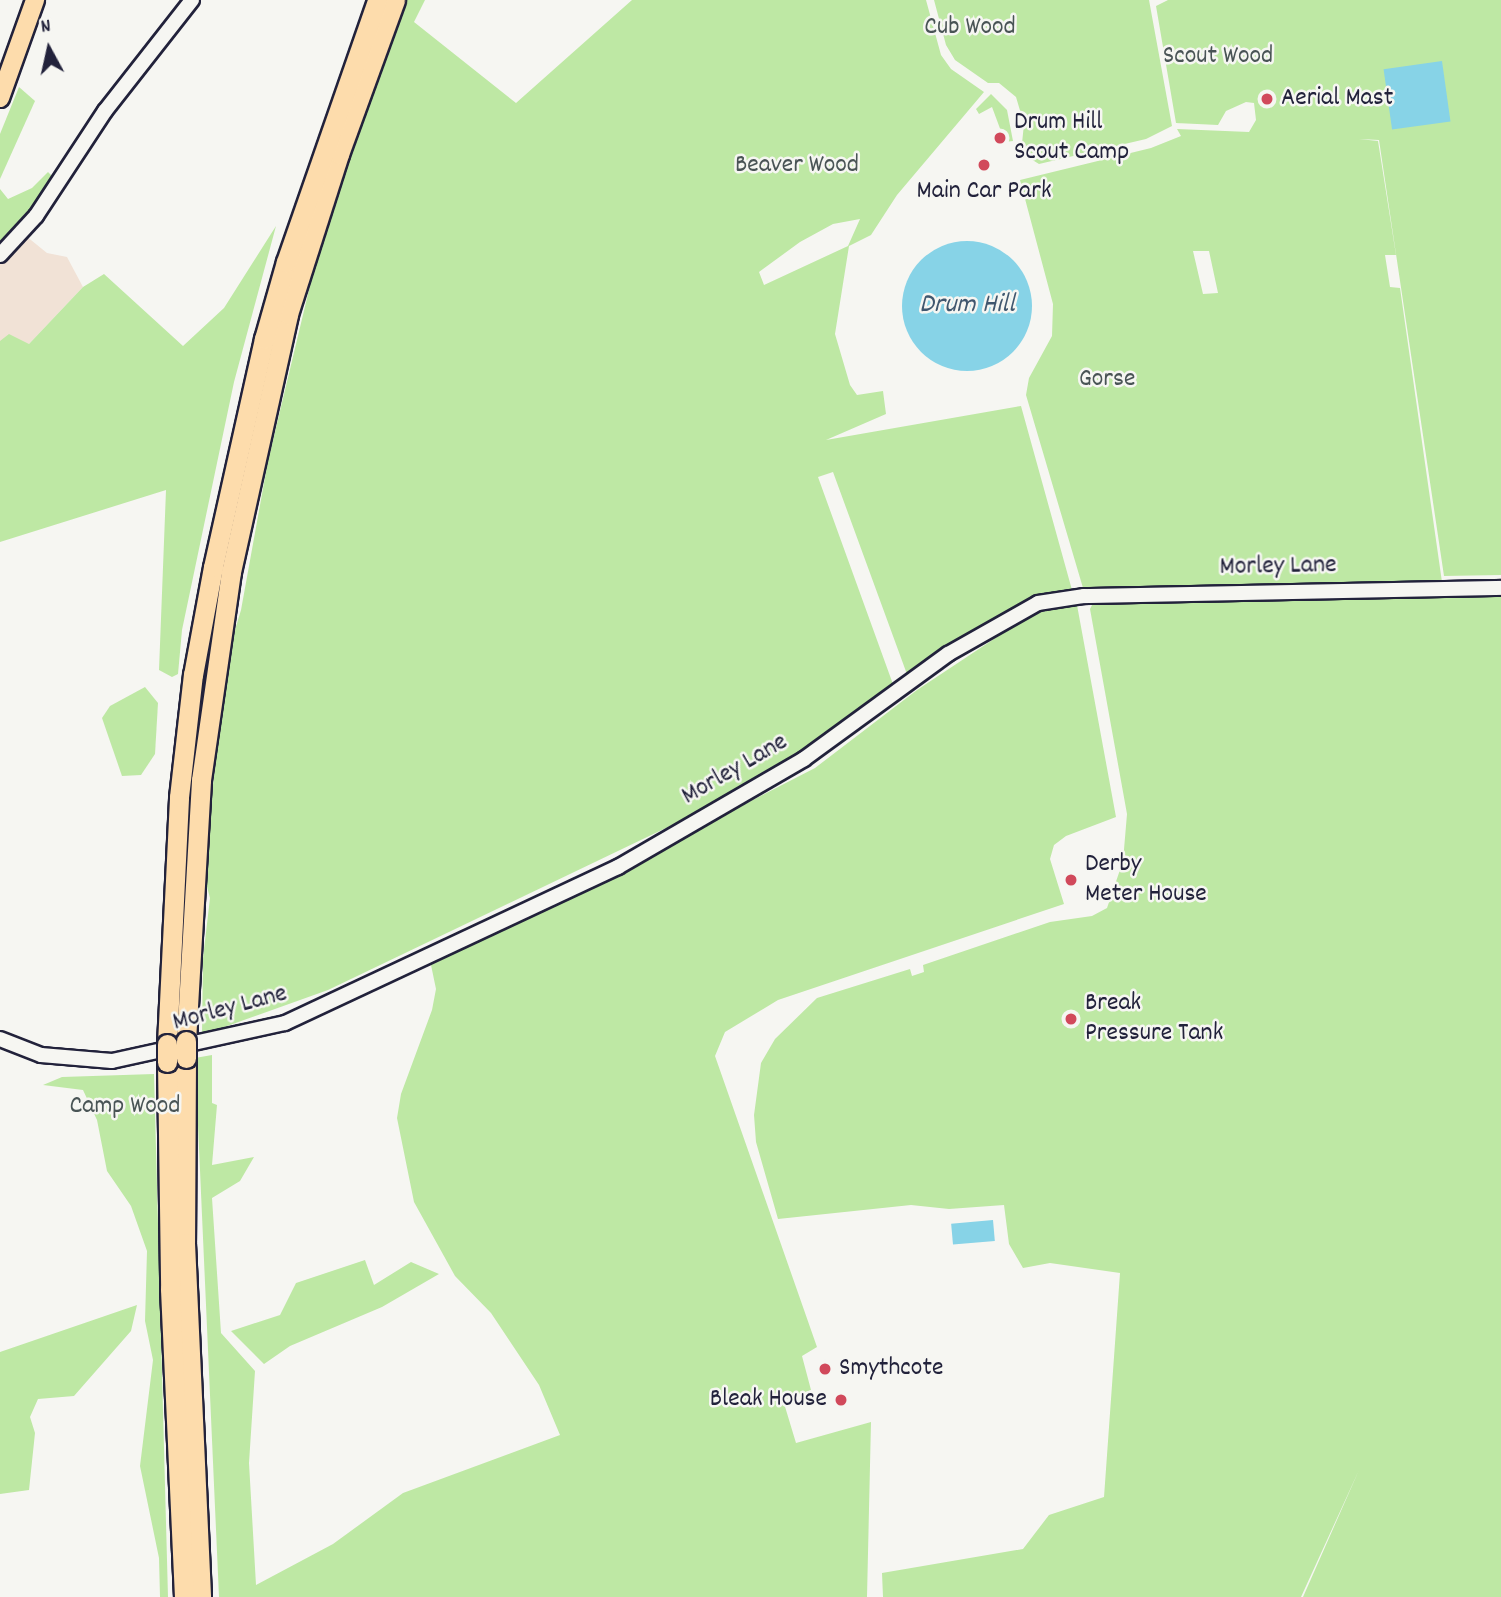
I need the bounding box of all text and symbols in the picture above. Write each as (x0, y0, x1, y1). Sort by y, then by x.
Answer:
park label: Cub Wood (924, 12, 1016, 44)
north arrow (14, 14, 84, 84)
text: N (39, 14, 53, 42)
park label: Scout Wood (1163, 41, 1273, 73)
place label: Aerial Mast (1281, 83, 1393, 115)
marker: Aerial Mast (1259, 91, 1275, 107)
place label: Drum Hill Scout Camp (1014, 107, 1129, 168)
marker: Drum Hill Scout Camp (992, 130, 1008, 146)
park label: Beaver Wood (735, 150, 859, 182)
marker: Main Car Park (976, 157, 992, 173)
place label: Main Car Park (916, 176, 1052, 208)
water label: Drum Hill (919, 289, 1015, 323)
park label: Gorse (1079, 364, 1135, 396)
street label: Morley Lane (1219, 550, 1337, 584)
street label: Morley Lane (677, 727, 793, 813)
place label: Derby Meter House (1085, 849, 1207, 910)
marker: Derby Meter House (1063, 872, 1079, 888)
street label: Morley Lane (170, 979, 290, 1039)
place label: Break Pressure Tank (1085, 988, 1223, 1050)
marker: Break Pressure Tank (1063, 1011, 1079, 1027)
park label: Camp Wood (69, 1091, 181, 1123)
place label: Smythcote (839, 1353, 943, 1385)
marker: Smythcote (817, 1361, 833, 1377)
place label: Bleak House (710, 1384, 827, 1416)
marker: Bleak House (833, 1392, 849, 1408)

